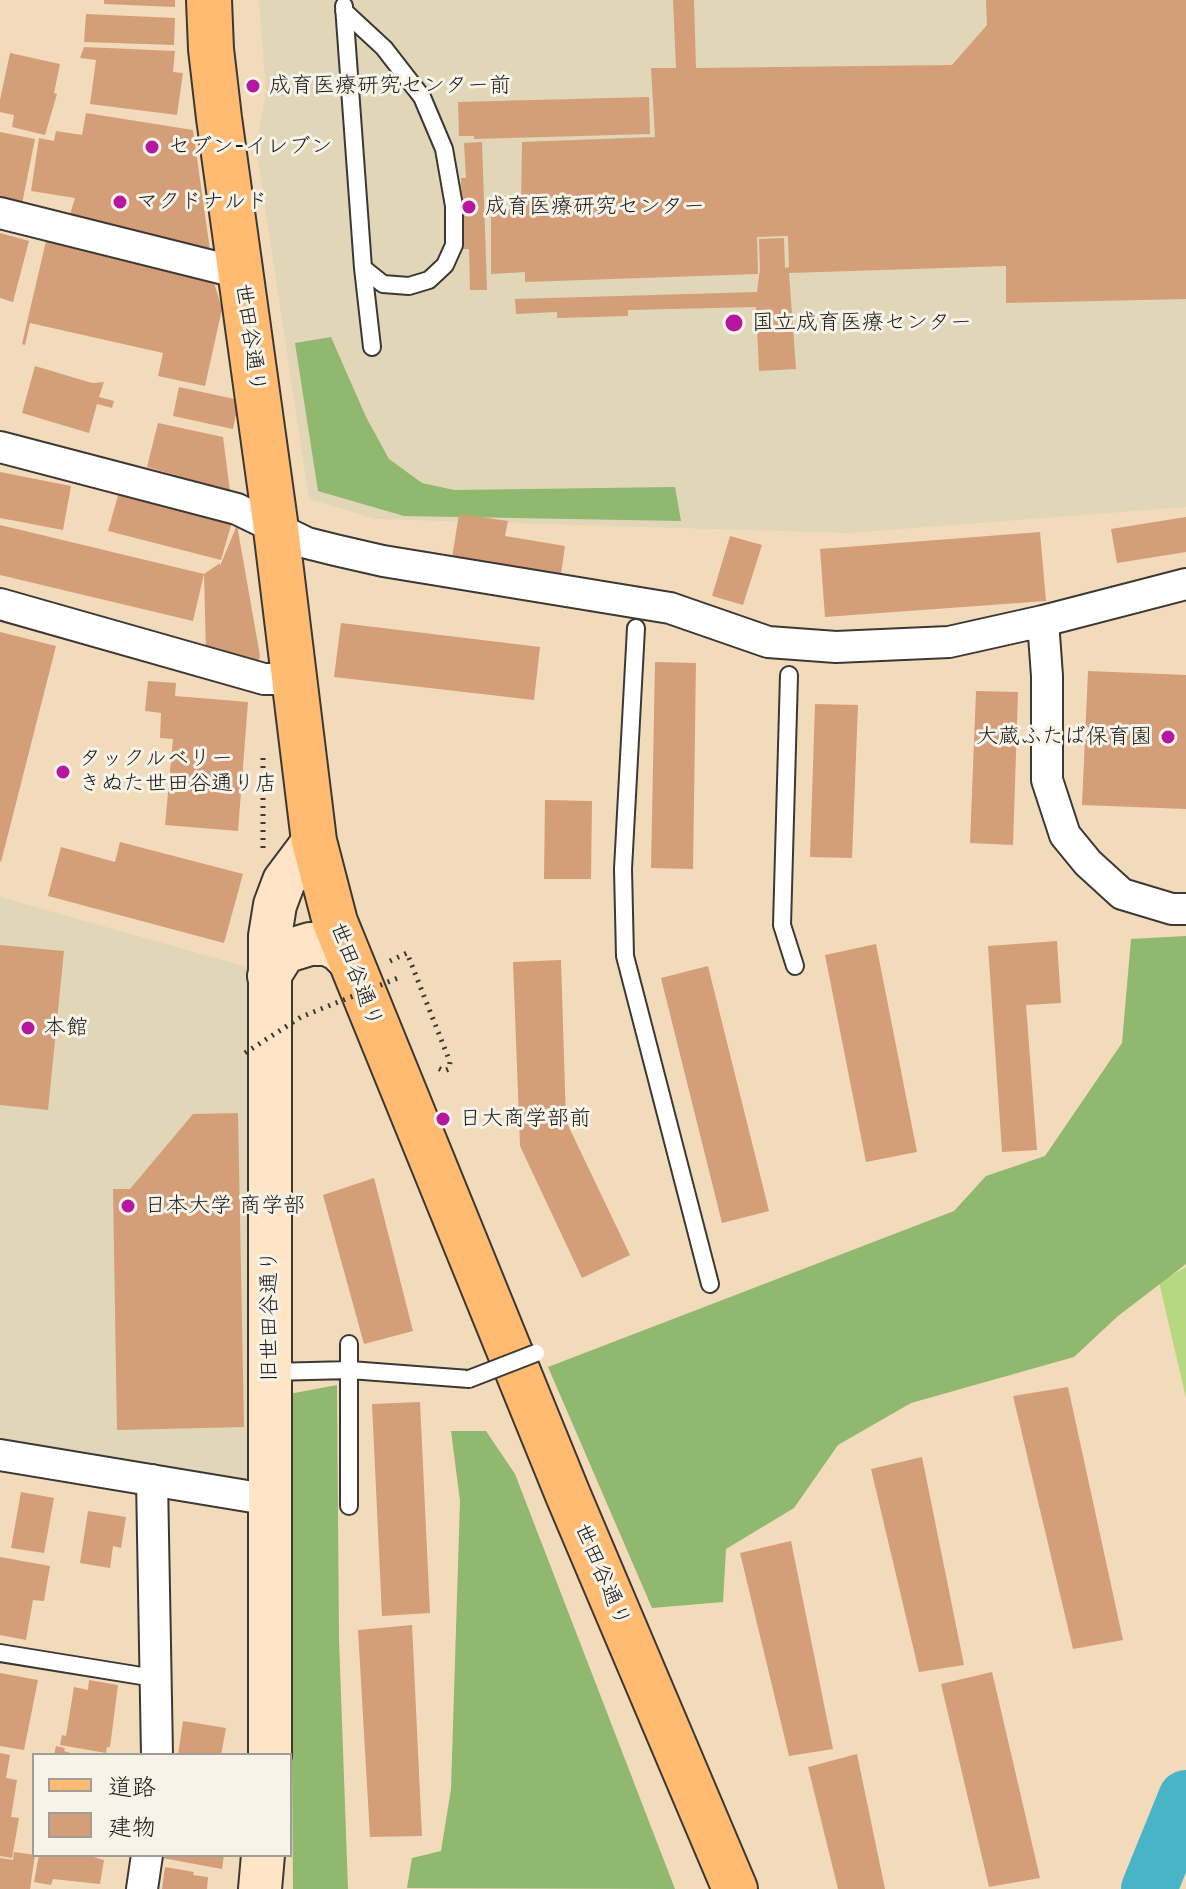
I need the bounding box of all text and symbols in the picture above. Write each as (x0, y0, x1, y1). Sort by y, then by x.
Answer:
place label: 成育医療研究センター前 (269, 73, 511, 99)
marker: 成育医療研究センター前 (244, 77, 262, 95)
place label: セブン-イレブン (168, 134, 333, 160)
marker: セブン-イレブン (143, 138, 161, 156)
place label: マクドナルド (136, 189, 268, 215)
marker: マクドナルド (111, 193, 129, 211)
place label: 成育医療研究センター (485, 194, 705, 220)
marker: 成育医療研究センター (460, 198, 478, 216)
street label: 世田谷通り (229, 282, 271, 394)
place label: 国立成育医療センター (752, 310, 972, 336)
marker: 国立成育医療センター (723, 312, 745, 334)
place label: 大蔵ふたば保育園 (976, 724, 1152, 750)
marker: 大蔵ふたば保育園 (1159, 728, 1177, 746)
place label: タックルベリー きぬた世田谷通り店 (79, 746, 277, 798)
marker: タックルベリー きぬた世田谷通り店 (54, 763, 72, 781)
street label: 世田谷通り (324, 919, 388, 1031)
place label: 本館 (44, 1015, 88, 1041)
marker: 本館 (19, 1019, 37, 1037)
place label: 日大商学部前 (459, 1106, 591, 1132)
marker: 日大商学部前 (434, 1110, 452, 1128)
place label: 日本大学 商学部 (144, 1193, 305, 1219)
marker: 日本大学 商学部 (119, 1197, 137, 1215)
street label: 旧世田谷通り (257, 1250, 283, 1382)
street label: 世田谷通り (568, 1519, 636, 1631)
legend (32, 1753, 292, 1857)
text: 道路 (108, 1767, 156, 1803)
text: 建物 (108, 1807, 156, 1843)

